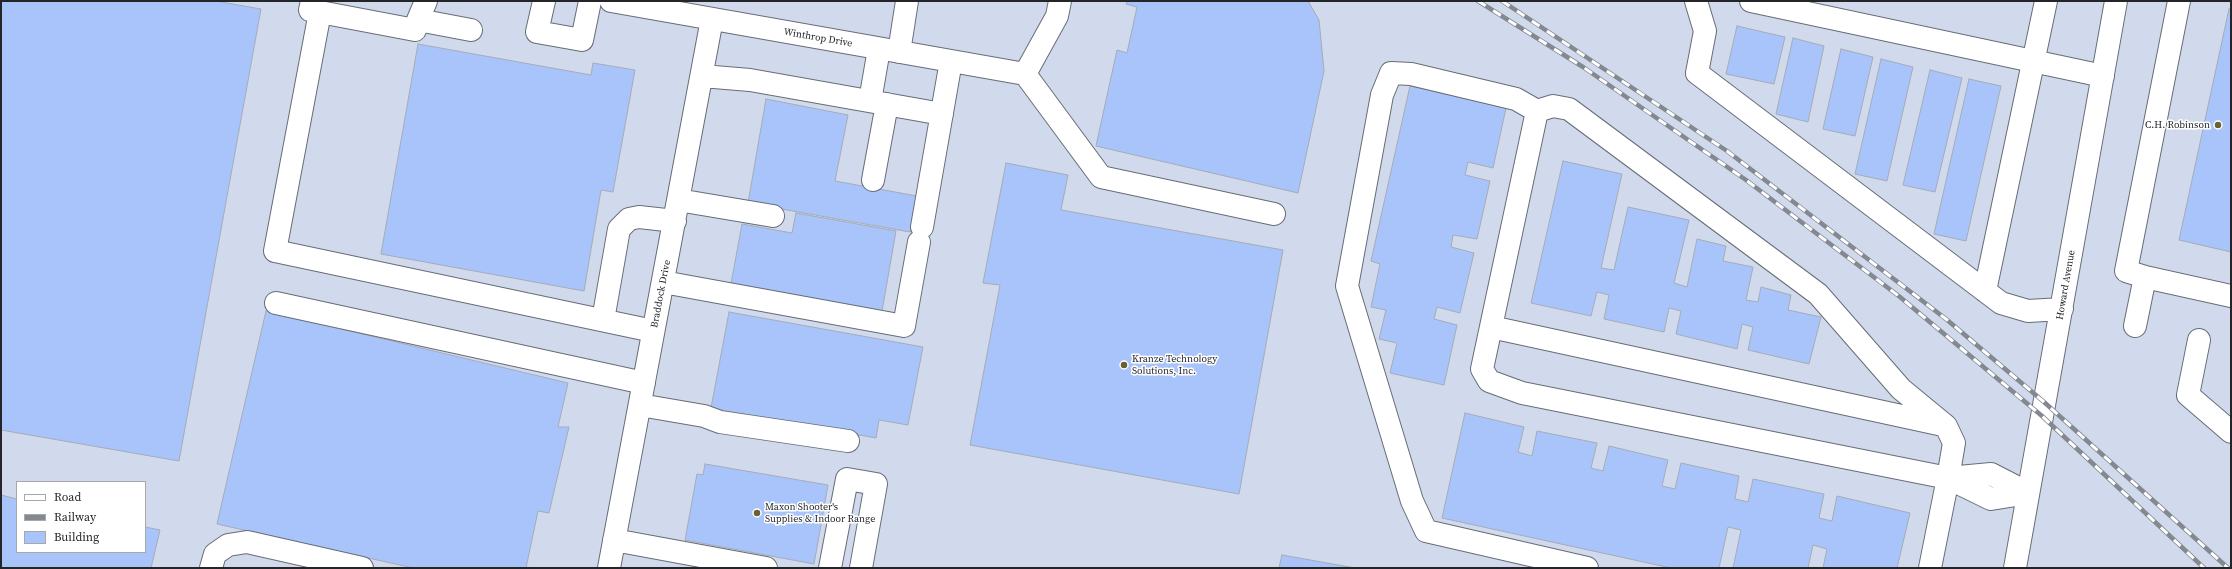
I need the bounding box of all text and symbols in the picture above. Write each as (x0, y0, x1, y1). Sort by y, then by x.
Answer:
street label: Winthrop Drive (783, 26, 853, 50)
place label: C.H. Robinson (2145, 119, 2210, 131)
marker: C.H. Robinson (2213, 120, 2223, 130)
street label: Howard Avenue (2054, 249, 2078, 321)
street label: Braddock Drive (649, 259, 673, 329)
place label: Kranze Technology Solutions, Inc. (1132, 353, 1217, 376)
marker: Kranze Technology Solutions, Inc. (1119, 360, 1129, 370)
legend (16, 481, 146, 553)
text: Road (54, 489, 81, 505)
place label: Maxon Shooter's Supplies & Indoor Range (765, 501, 875, 524)
marker: Maxon Shooter's Supplies & Indoor Range (752, 508, 762, 518)
text: Railway (54, 509, 96, 525)
text: Building (54, 529, 99, 545)

